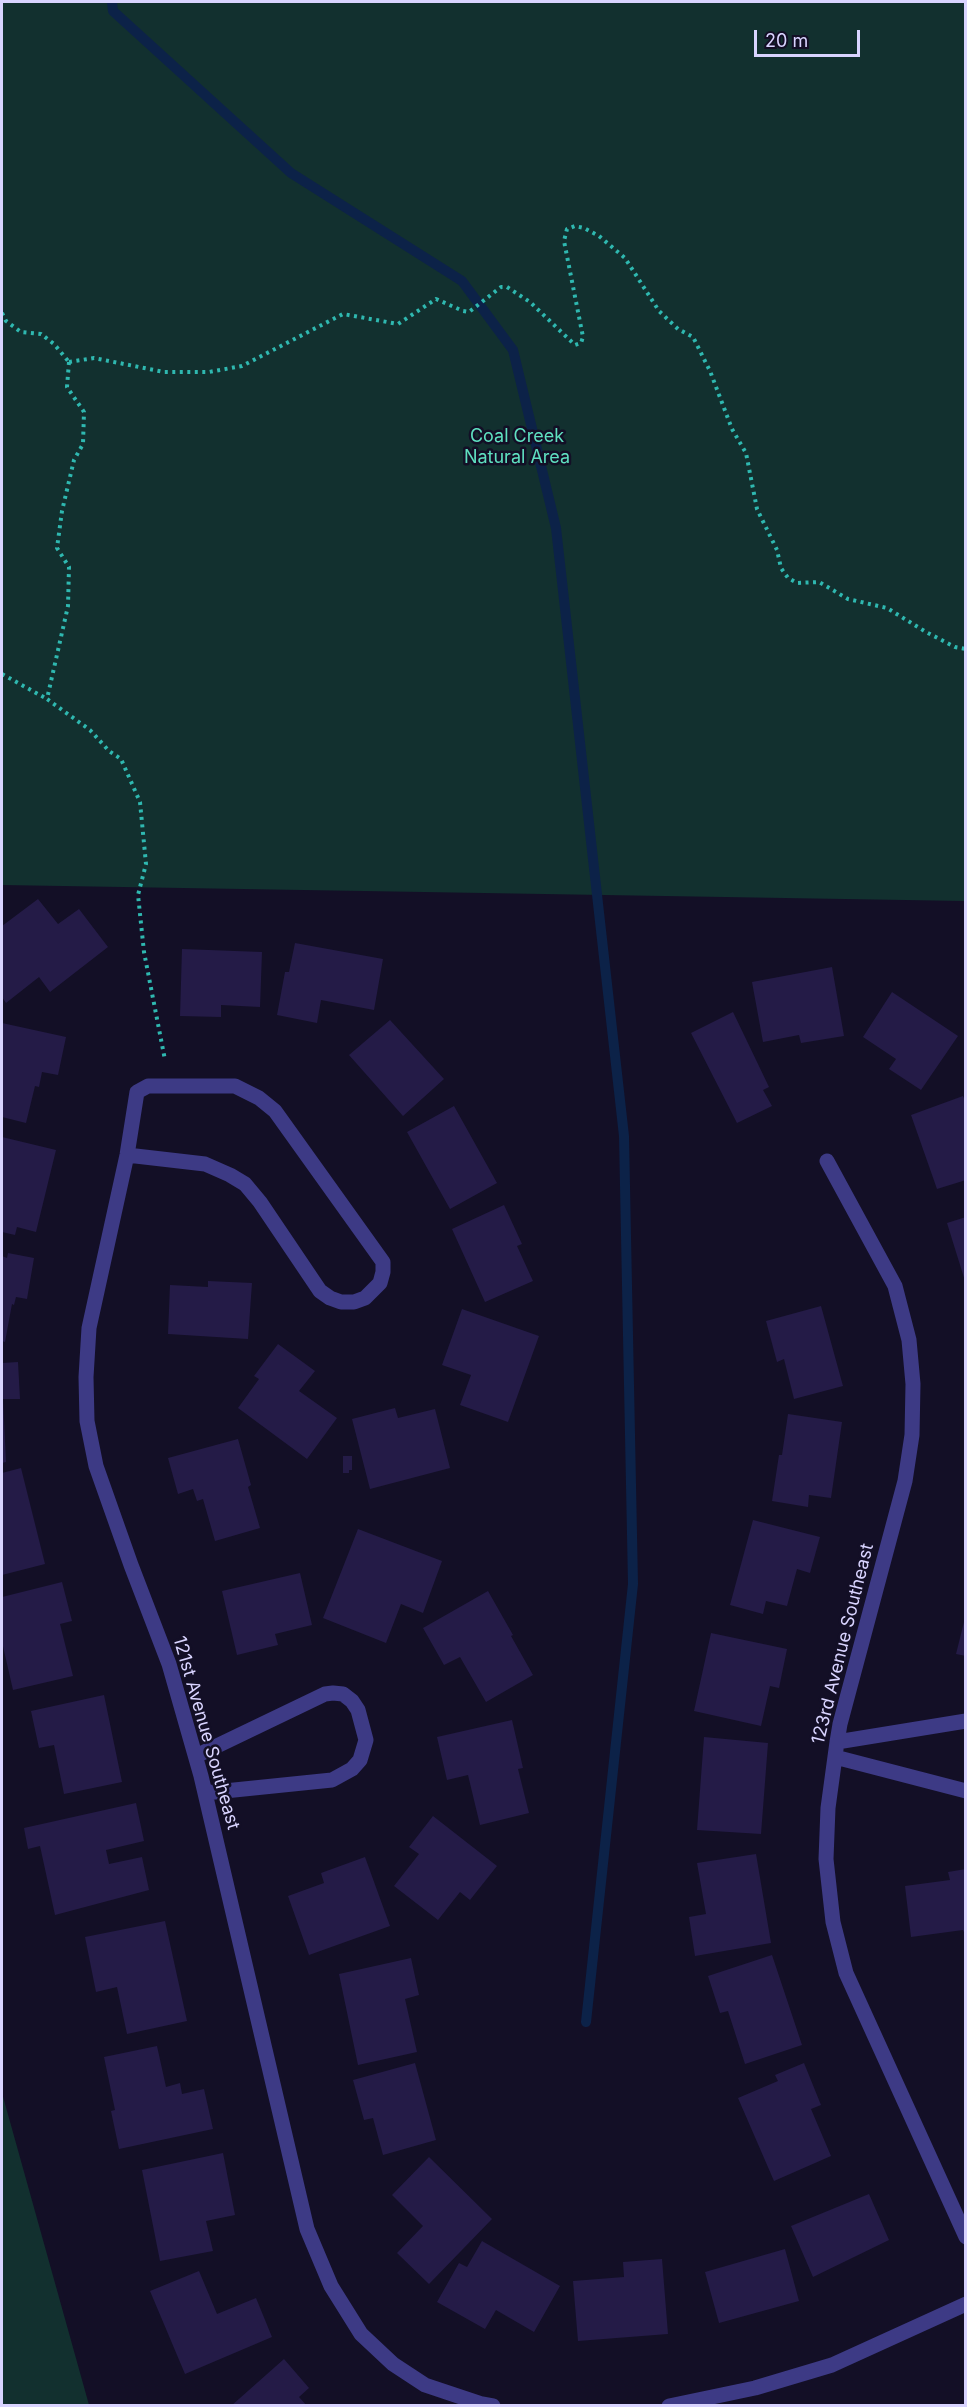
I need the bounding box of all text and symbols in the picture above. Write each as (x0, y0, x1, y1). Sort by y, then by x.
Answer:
scale bar (757, 18, 864, 56)
text: 20 m (765, 30, 808, 51)
park label: Coal Creek Natural Area (464, 426, 570, 468)
street label: 123rd Avenue Southeast (808, 1541, 878, 1747)
street label: 121st Avenue Southeast (168, 1634, 244, 1832)

